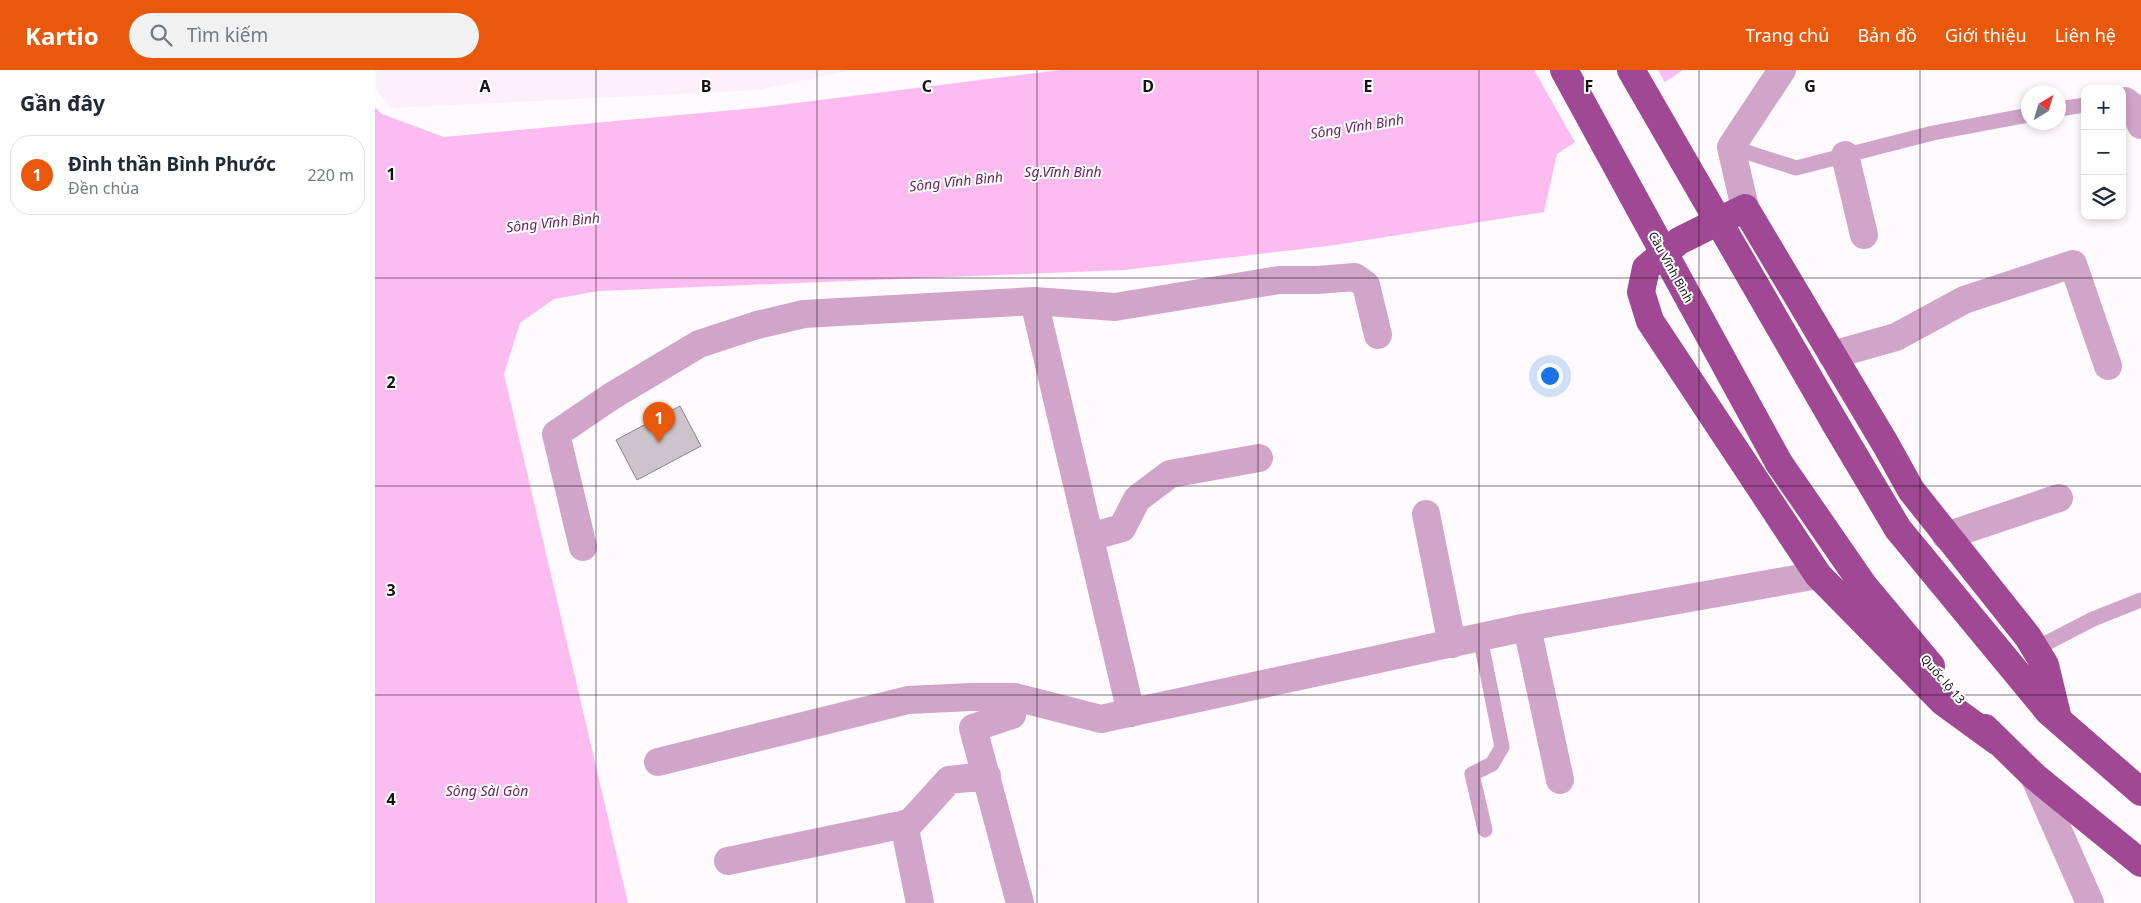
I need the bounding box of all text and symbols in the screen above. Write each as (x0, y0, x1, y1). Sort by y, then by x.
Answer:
search box (129, 13, 479, 58)
text: Kartio (25, 19, 99, 52)
icon: search (147, 21, 175, 49)
text: Tìm kiếm (187, 22, 268, 48)
text: Trang chủ (1745, 23, 1829, 47)
text: Bản đồ (1857, 23, 1917, 47)
text: Giới thiệu (1945, 23, 2027, 47)
text: Liên hệ (2055, 23, 2116, 47)
text: A (479, 75, 491, 97)
text: B (701, 75, 711, 97)
text: C (922, 75, 932, 97)
text: D (1142, 75, 1154, 97)
text: E (1364, 75, 1373, 97)
text: F (1585, 75, 1593, 97)
text: G (1804, 75, 1816, 97)
north arrow (2021, 85, 2066, 130)
map controls (2081, 85, 2126, 220)
button: + (2081, 85, 2126, 130)
text: Gần đây (20, 89, 105, 117)
water label: Sông Vĩnh Bình (1309, 109, 1405, 143)
button: − (2081, 130, 2126, 175)
text: Đình thần Bình Phước (68, 151, 276, 177)
water label: Sg.Vĩnh Bình (1024, 162, 1102, 181)
text: 1 (386, 163, 396, 185)
text: 1 (32, 164, 42, 186)
text: 220 m (307, 164, 354, 186)
water label: Sông Vĩnh Bình (908, 167, 1004, 195)
button: layers (2081, 175, 2126, 220)
text: Đền chùa (68, 177, 139, 199)
water label: Sông Vĩnh Bình (505, 208, 601, 236)
street label: Cầu Vĩnh Bình (1644, 228, 1698, 306)
your location (1537, 363, 1563, 389)
text: 2 (386, 371, 396, 393)
pin: 1 (643, 402, 675, 443)
text: 3 (386, 579, 396, 601)
street label: Quốc lộ 13 (1917, 651, 1969, 707)
water label: Sông Sài Gòn (446, 781, 528, 800)
text: 4 (386, 788, 396, 810)

